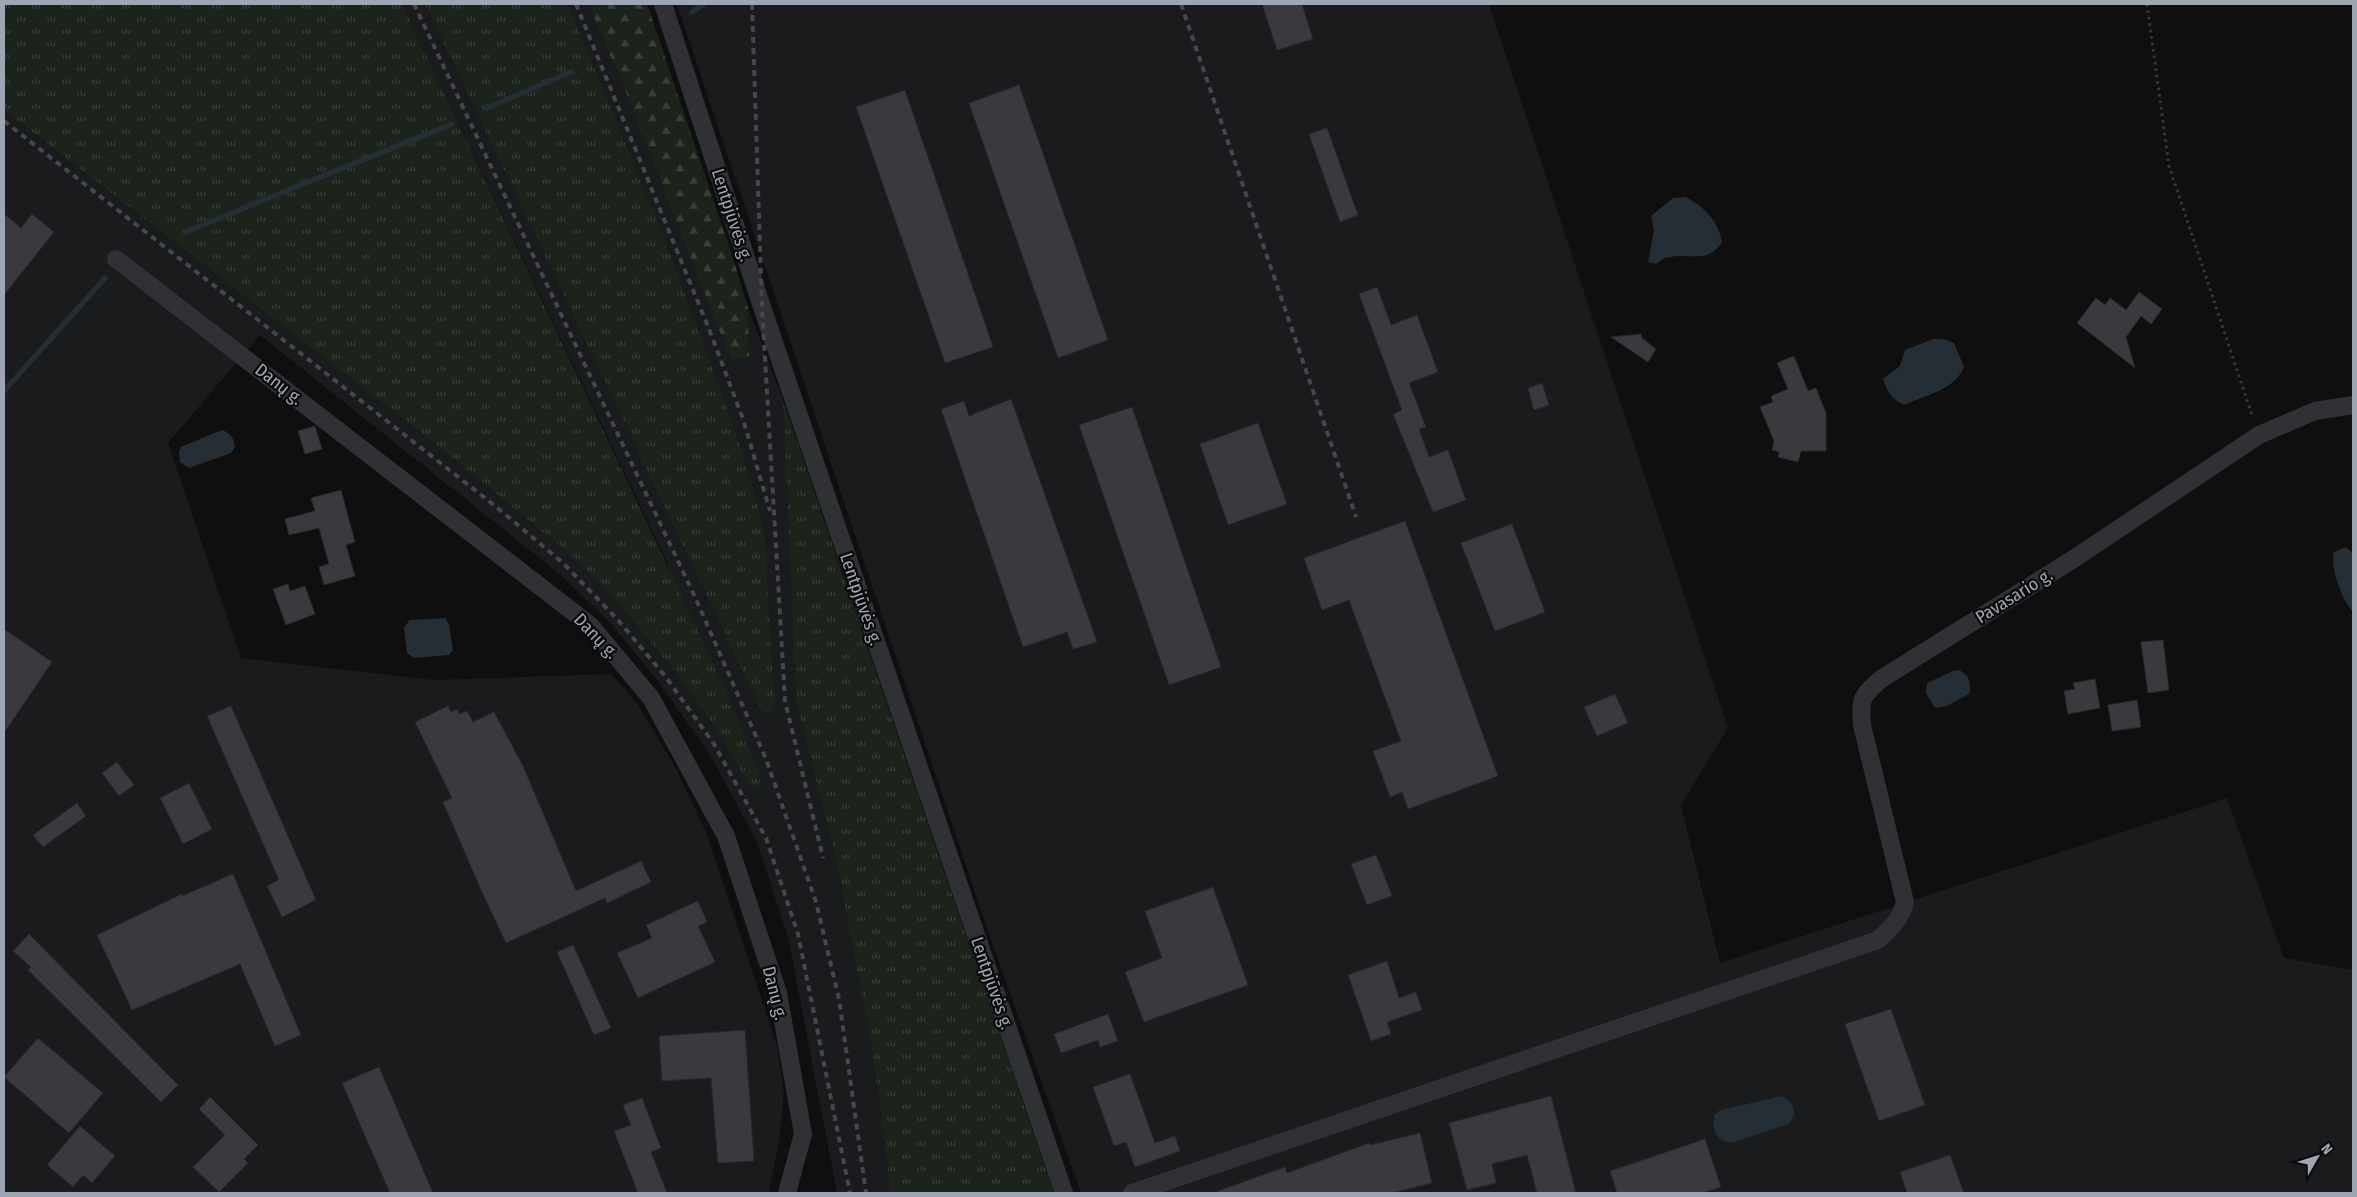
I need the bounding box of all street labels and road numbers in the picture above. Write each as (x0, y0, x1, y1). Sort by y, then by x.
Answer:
street label: Lentpjūvės g. (707, 166, 757, 264)
street label: Danų g. (251, 359, 307, 410)
street label: Lentpjūvės g. (835, 550, 887, 648)
street label: Pavasario g. (1971, 564, 2057, 628)
street label: Danų g. (569, 609, 623, 663)
street label: Lentpjūvės g. (966, 934, 1018, 1032)
street label: Danų g. (758, 964, 792, 1022)

